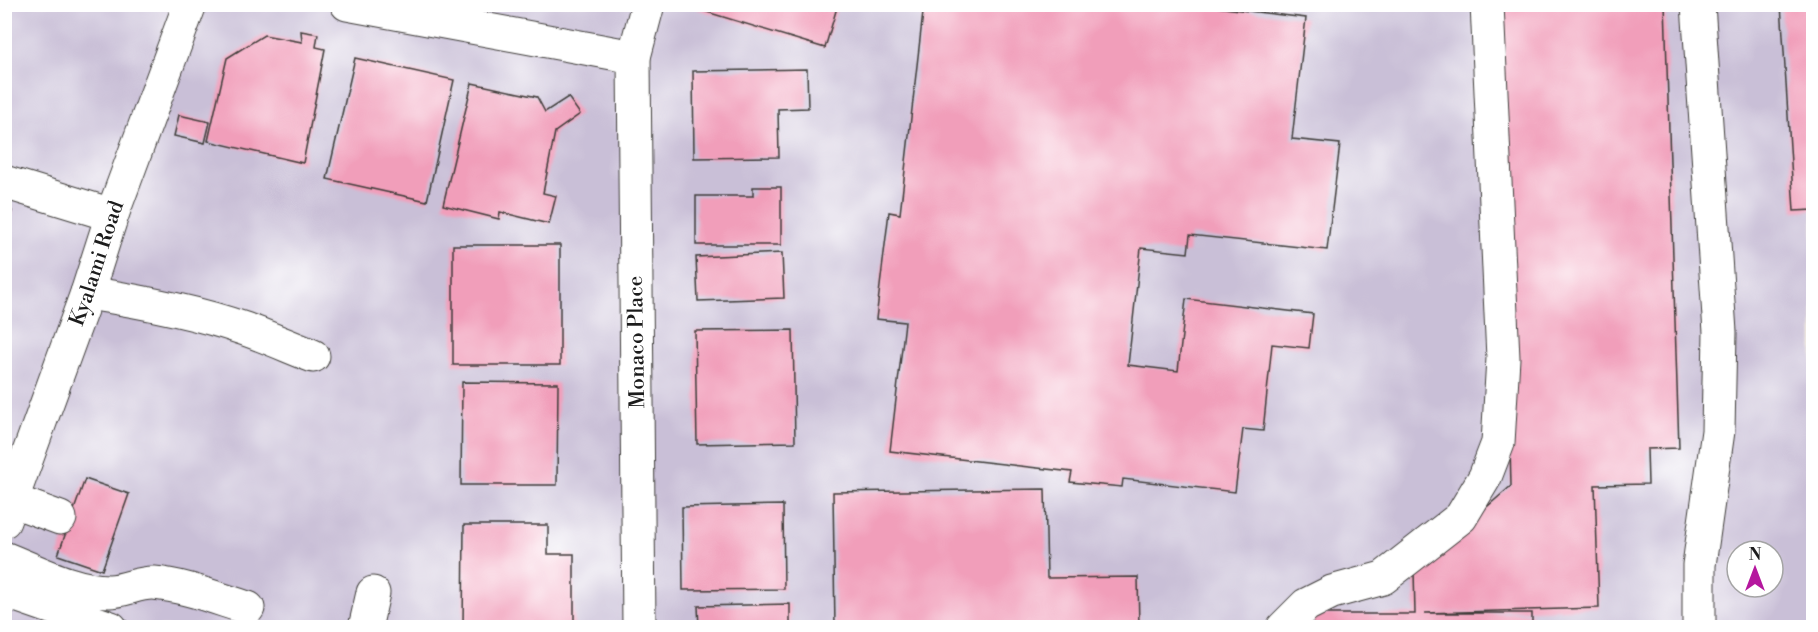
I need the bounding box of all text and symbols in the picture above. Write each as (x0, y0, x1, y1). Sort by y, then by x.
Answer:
street label: Kyalami Road (64, 197, 130, 330)
street label: Monaco Place (623, 275, 651, 409)
north arrow (1725, 539, 1785, 599)
text: N (1749, 545, 1762, 565)

